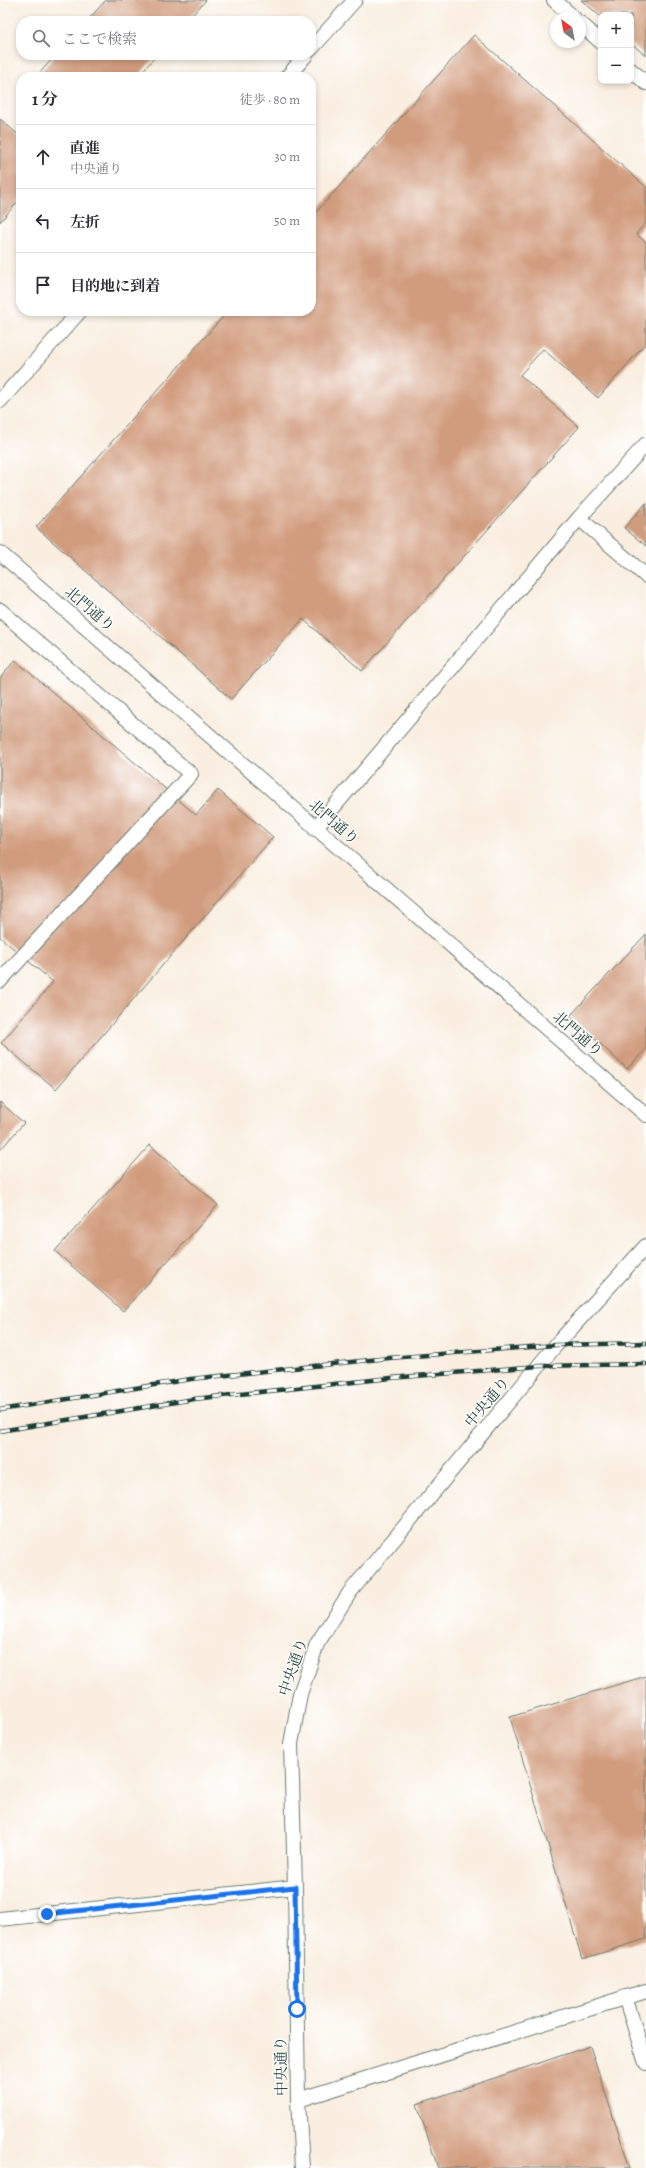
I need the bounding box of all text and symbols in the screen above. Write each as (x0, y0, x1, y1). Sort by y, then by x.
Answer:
north arrow (550, 12, 586, 48)
map controls (598, 12, 634, 84)
button: + (598, 12, 634, 48)
search box (16, 16, 316, 60)
icon: search (30, 27, 52, 49)
text: ここで検索 (62, 29, 137, 49)
button: − (598, 48, 634, 84)
text: 1 分 (32, 88, 58, 111)
text: 徒歩 · 80 m (240, 91, 300, 108)
text: 直進 (70, 138, 100, 158)
icon: ahead (32, 146, 54, 168)
text: 30 m (274, 148, 300, 165)
text: 中央通り (70, 160, 122, 177)
icon: left (32, 210, 54, 232)
text: 左折 (70, 212, 100, 232)
text: 50 m (274, 212, 300, 229)
icon: arrive (32, 274, 54, 296)
text: 目的地に到着 (70, 276, 160, 296)
street label: 北門通り (61, 582, 119, 636)
street label: 北門通り (305, 795, 363, 849)
street label: 北門通り (549, 1007, 607, 1061)
street label: 中央通り (460, 1373, 514, 1431)
street label: 中央通り (274, 1635, 312, 1699)
route end (38, 1905, 56, 1923)
route start (288, 2000, 306, 2018)
street label: 中央通り (270, 2036, 292, 2096)

